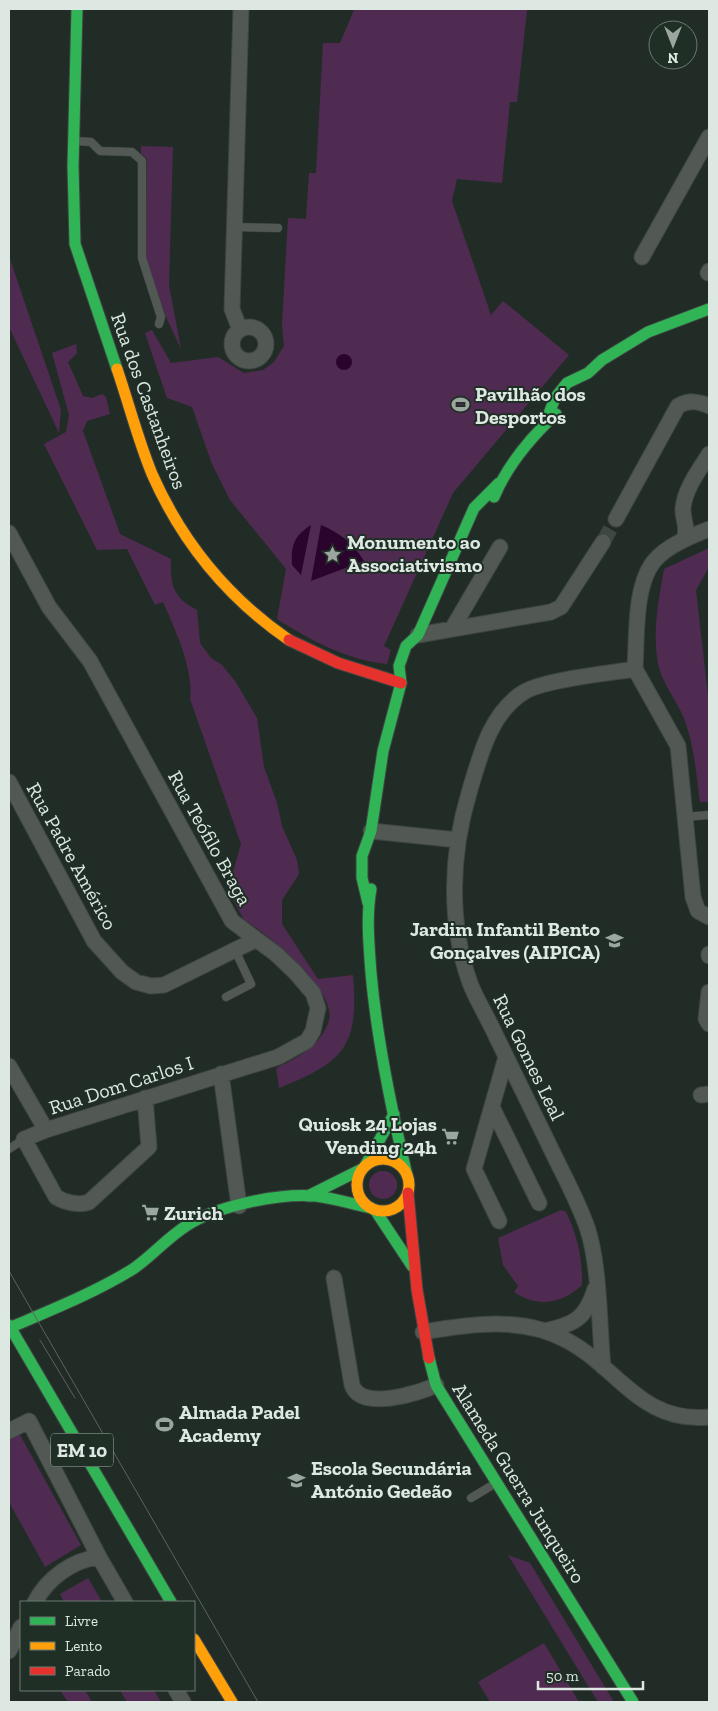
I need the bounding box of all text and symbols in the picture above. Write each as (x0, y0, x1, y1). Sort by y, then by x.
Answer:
north arrow (648, 20, 698, 70)
text: N (667, 49, 678, 66)
street label: Rua dos Castanheiros (106, 310, 192, 492)
place label: Pavilhão dos Desportos (475, 382, 586, 429)
sports icon: Pavilhão dos Desportos (451, 395, 471, 415)
place label: Monumento ao Associativismo (347, 530, 483, 577)
place icon: Monumento ao Associativismo (323, 544, 343, 564)
street label: Rua Teófilo Braga (163, 766, 257, 910)
street label: Rua Padre Américo (22, 778, 122, 934)
place label: Jardim Infantil Bento Gonçalves (AIPICA) (410, 917, 601, 964)
school or university icon: Jardim Infantil Bento Gonçalves (AIPICA) (604, 931, 624, 951)
street label: Rua Gomes Leal (488, 990, 570, 1124)
street label: Rua Dom Carlos I (46, 1050, 196, 1120)
place label: Quiosk 24 Lojas Vending 24h (298, 1112, 437, 1159)
supermarket icon: Quiosk 24 Lojas Vending 24h (441, 1126, 461, 1146)
place label: Zurich (164, 1201, 223, 1225)
supermarket icon: Zurich (140, 1203, 160, 1223)
street label: Alameda Guerra Junqueiro (447, 1378, 591, 1588)
place label: Almada Padel Academy (179, 1400, 300, 1447)
sports icon: Almada Padel Academy (155, 1414, 175, 1434)
road number: EM 10 (51, 1434, 113, 1466)
place label: Escola Secundária António Gedeão (311, 1456, 472, 1503)
school or university icon: Escola Secundária António Gedeão (287, 1470, 307, 1490)
legend (20, 1601, 195, 1691)
text: Livre (65, 1612, 98, 1630)
text: Lento (65, 1637, 102, 1655)
scale bar (538, 1658, 643, 1690)
text: Parado (65, 1662, 111, 1680)
text: 50 m (546, 1667, 579, 1685)

